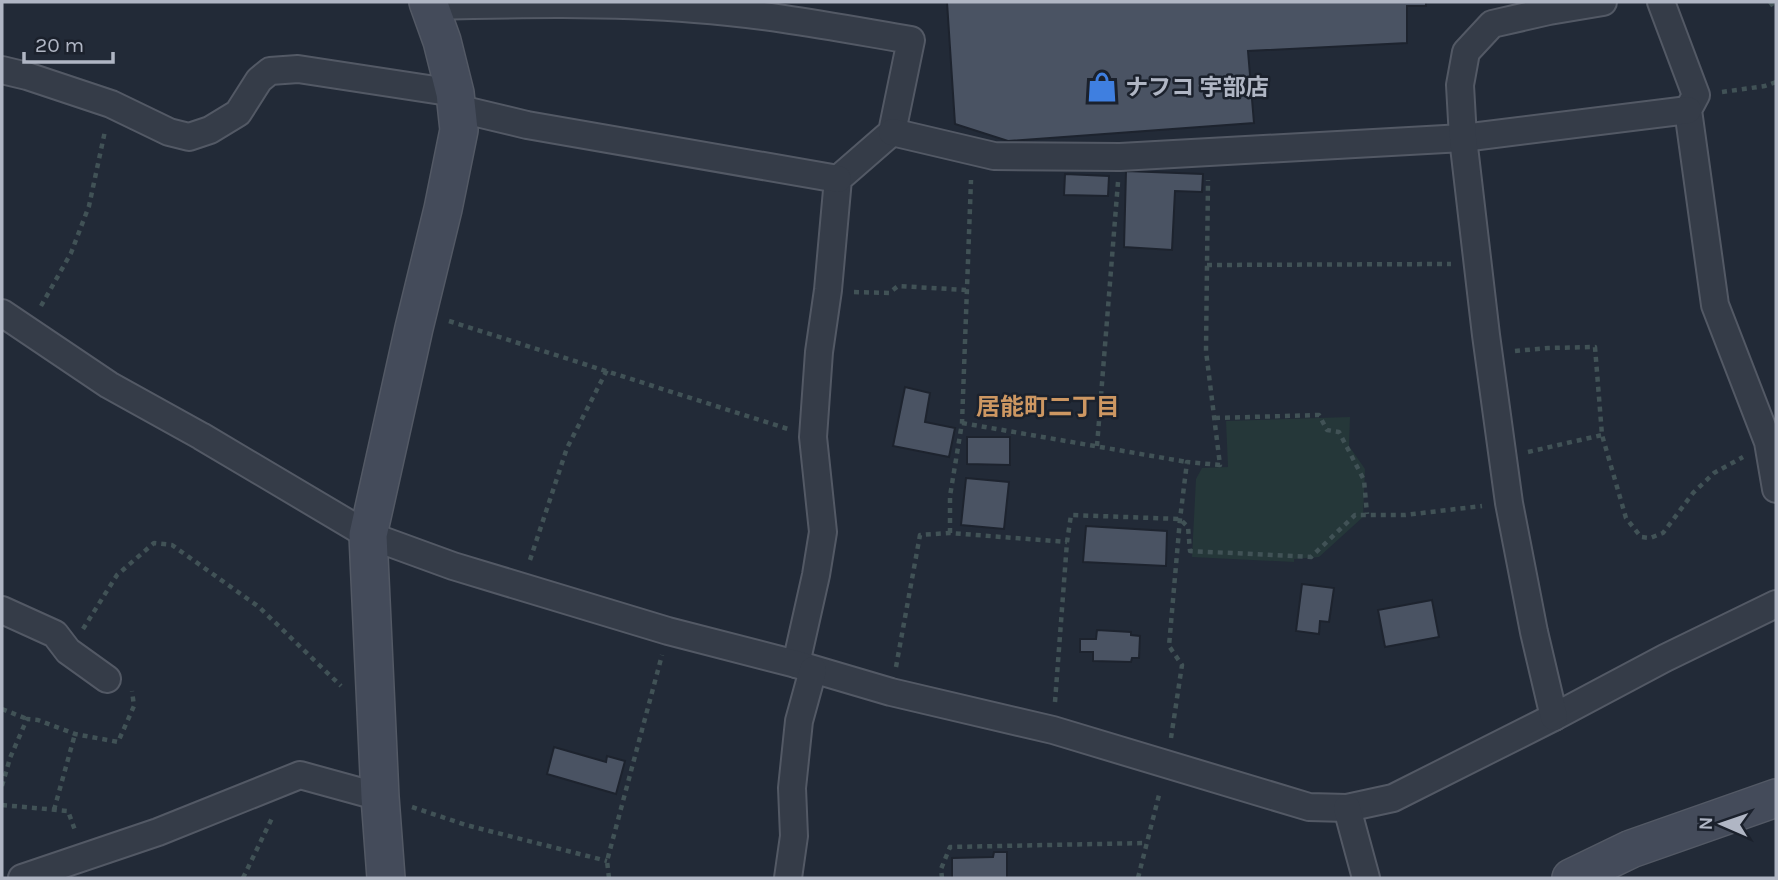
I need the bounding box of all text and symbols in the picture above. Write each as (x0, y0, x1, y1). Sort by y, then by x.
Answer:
scale bar (24, 21, 114, 65)
text: 20 m (35, 33, 84, 57)
shop icon: ナフコ 宇部店 (1085, 70, 1119, 104)
place label: ナフコ 宇部店 (1125, 74, 1269, 101)
district label: 居能町二丁目 (976, 393, 1120, 421)
north arrow (1687, 789, 1757, 859)
text: N (1695, 816, 1717, 831)

